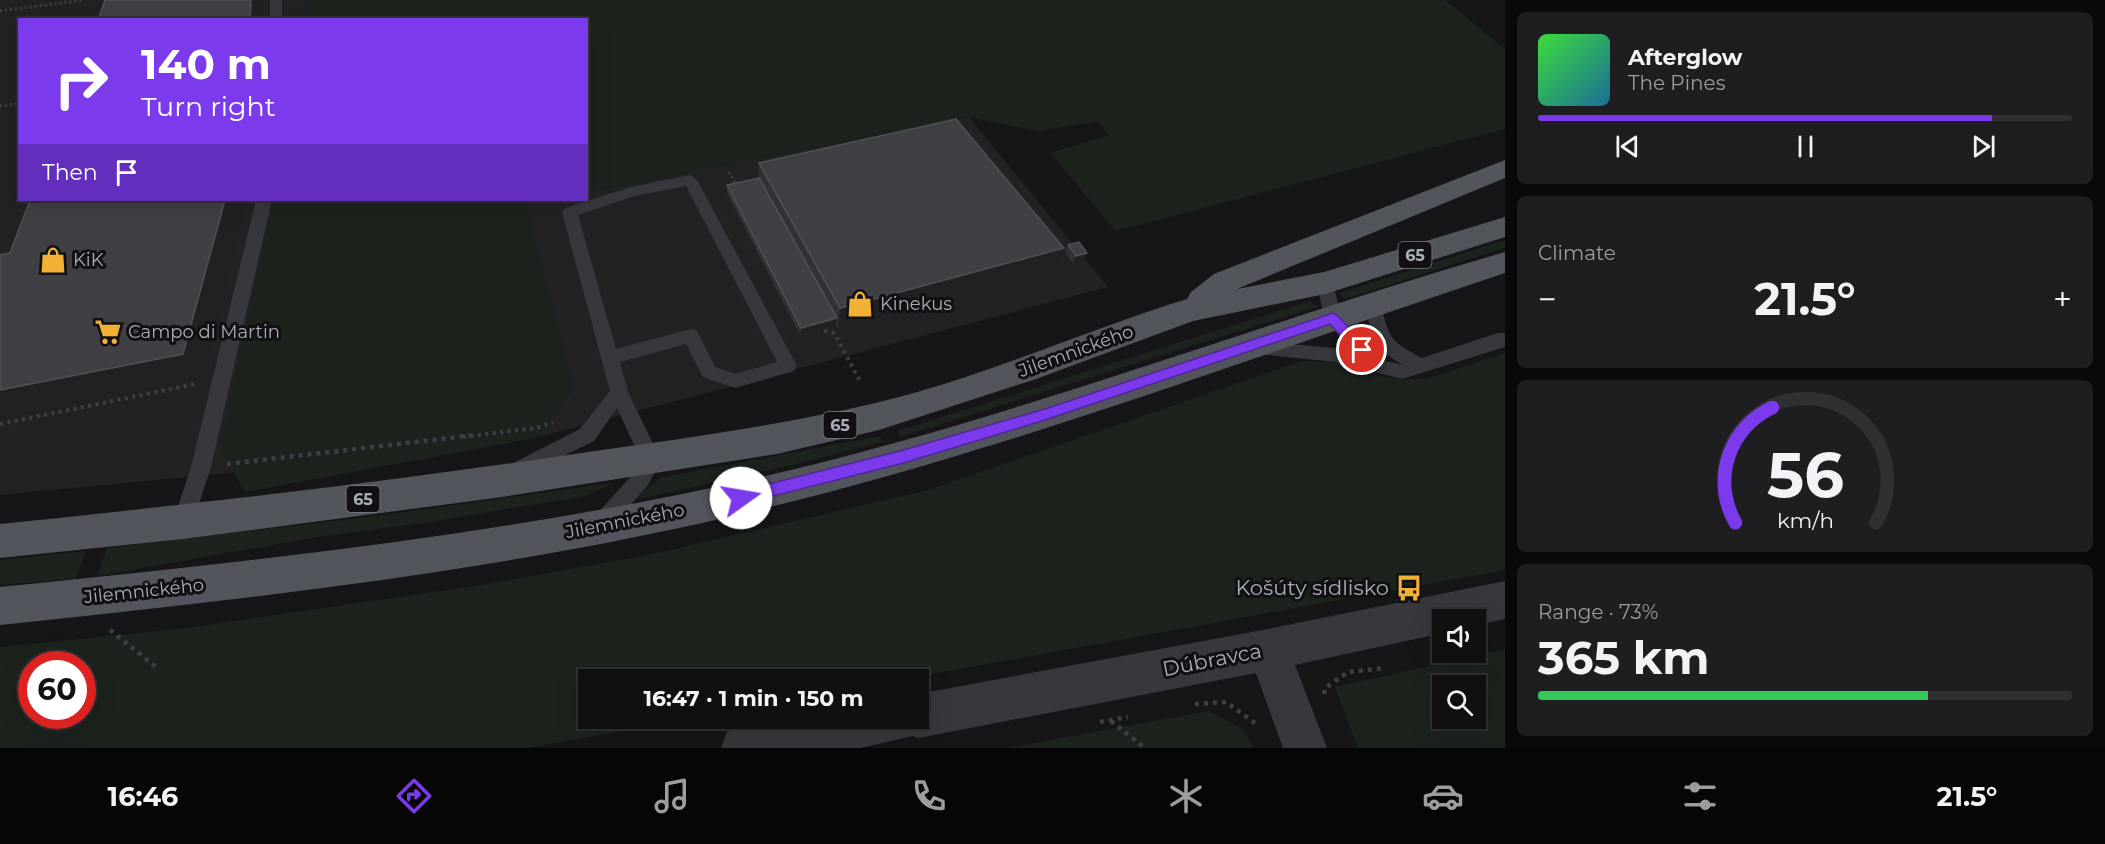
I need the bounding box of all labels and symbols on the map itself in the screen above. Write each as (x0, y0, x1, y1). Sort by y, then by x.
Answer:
road number: 65 (1398, 242, 1432, 268)
shop icon: KiK (38, 245, 68, 275)
place label: KiK (73, 249, 104, 271)
shop icon: Kinekus (845, 289, 875, 319)
place label: Kinekus (880, 293, 952, 315)
supermarket icon: Campo di Martin (93, 317, 123, 347)
street label: Jilemnického (1015, 320, 1136, 382)
place label: Campo di Martin (128, 321, 280, 343)
pin (1336, 324, 1387, 375)
road number: 65 (824, 412, 856, 438)
position arrow (709, 466, 773, 530)
road number: 65 (346, 486, 380, 512)
street label: Jilemnického (563, 499, 686, 543)
bus stop icon: Košúty sídlisko (1394, 573, 1424, 603)
street label: Jilemnického (82, 574, 205, 608)
place label: Košúty sídlisko (1235, 575, 1389, 600)
street label: Dúbravca (1160, 638, 1264, 681)
speed limit sign: 60 (18, 651, 96, 729)

